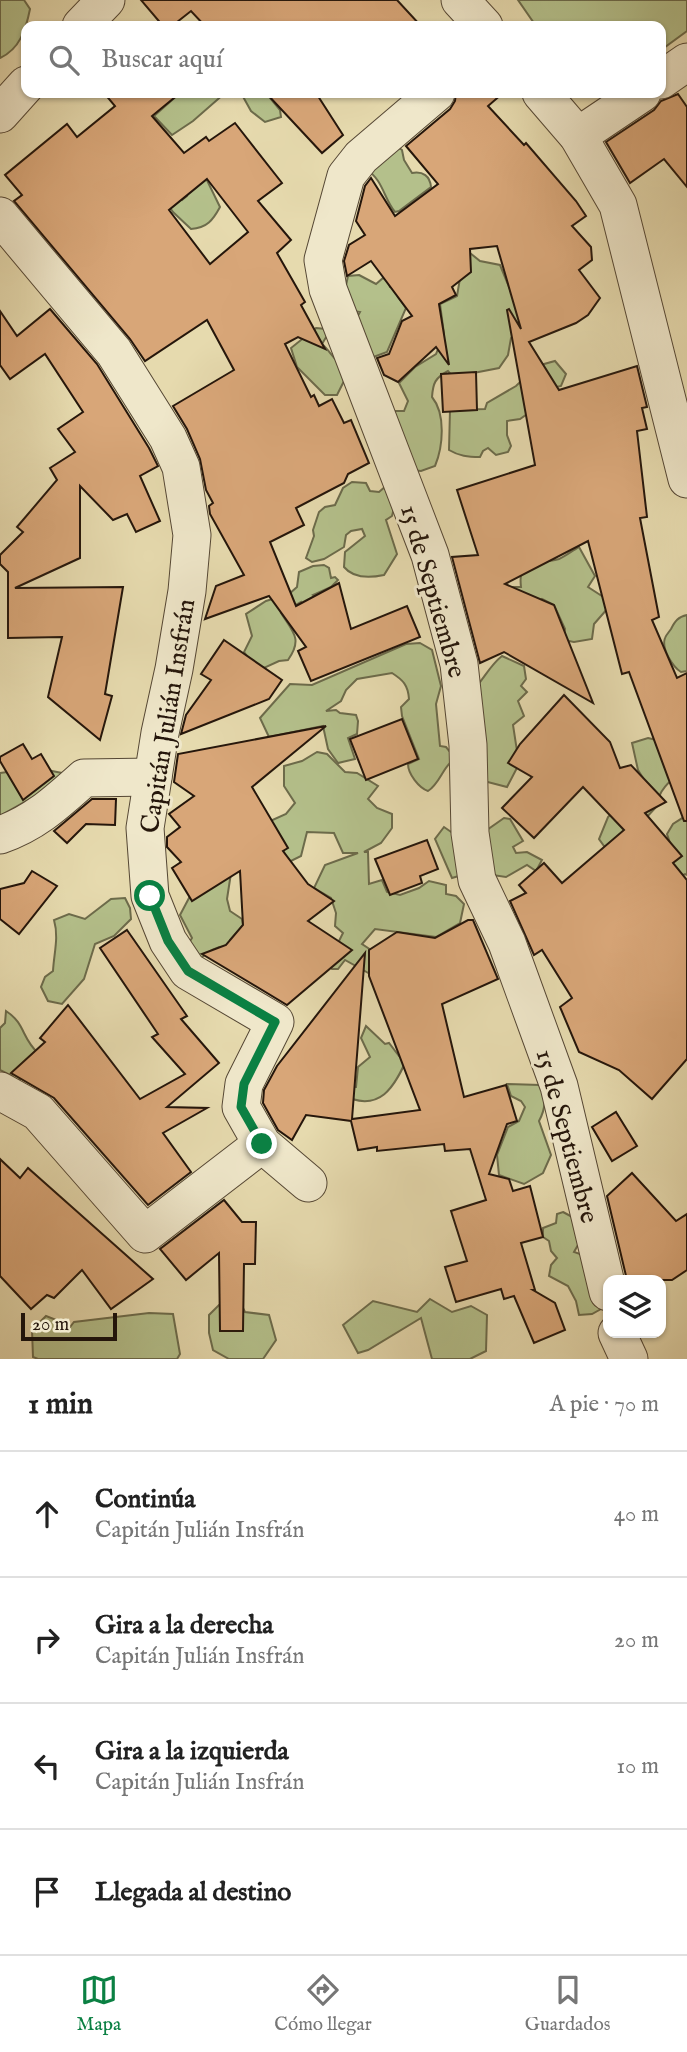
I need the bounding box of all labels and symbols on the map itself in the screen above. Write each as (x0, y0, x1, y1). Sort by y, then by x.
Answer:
street label: 15 de Septiembre (392, 501, 473, 682)
street label: Capitán Julián Insfrán (134, 597, 203, 836)
route start (134, 880, 165, 911)
street label: 15 de Septiembre (527, 1046, 606, 1227)
route end (246, 1128, 277, 1159)
scale bar (21, 1310, 117, 1342)

